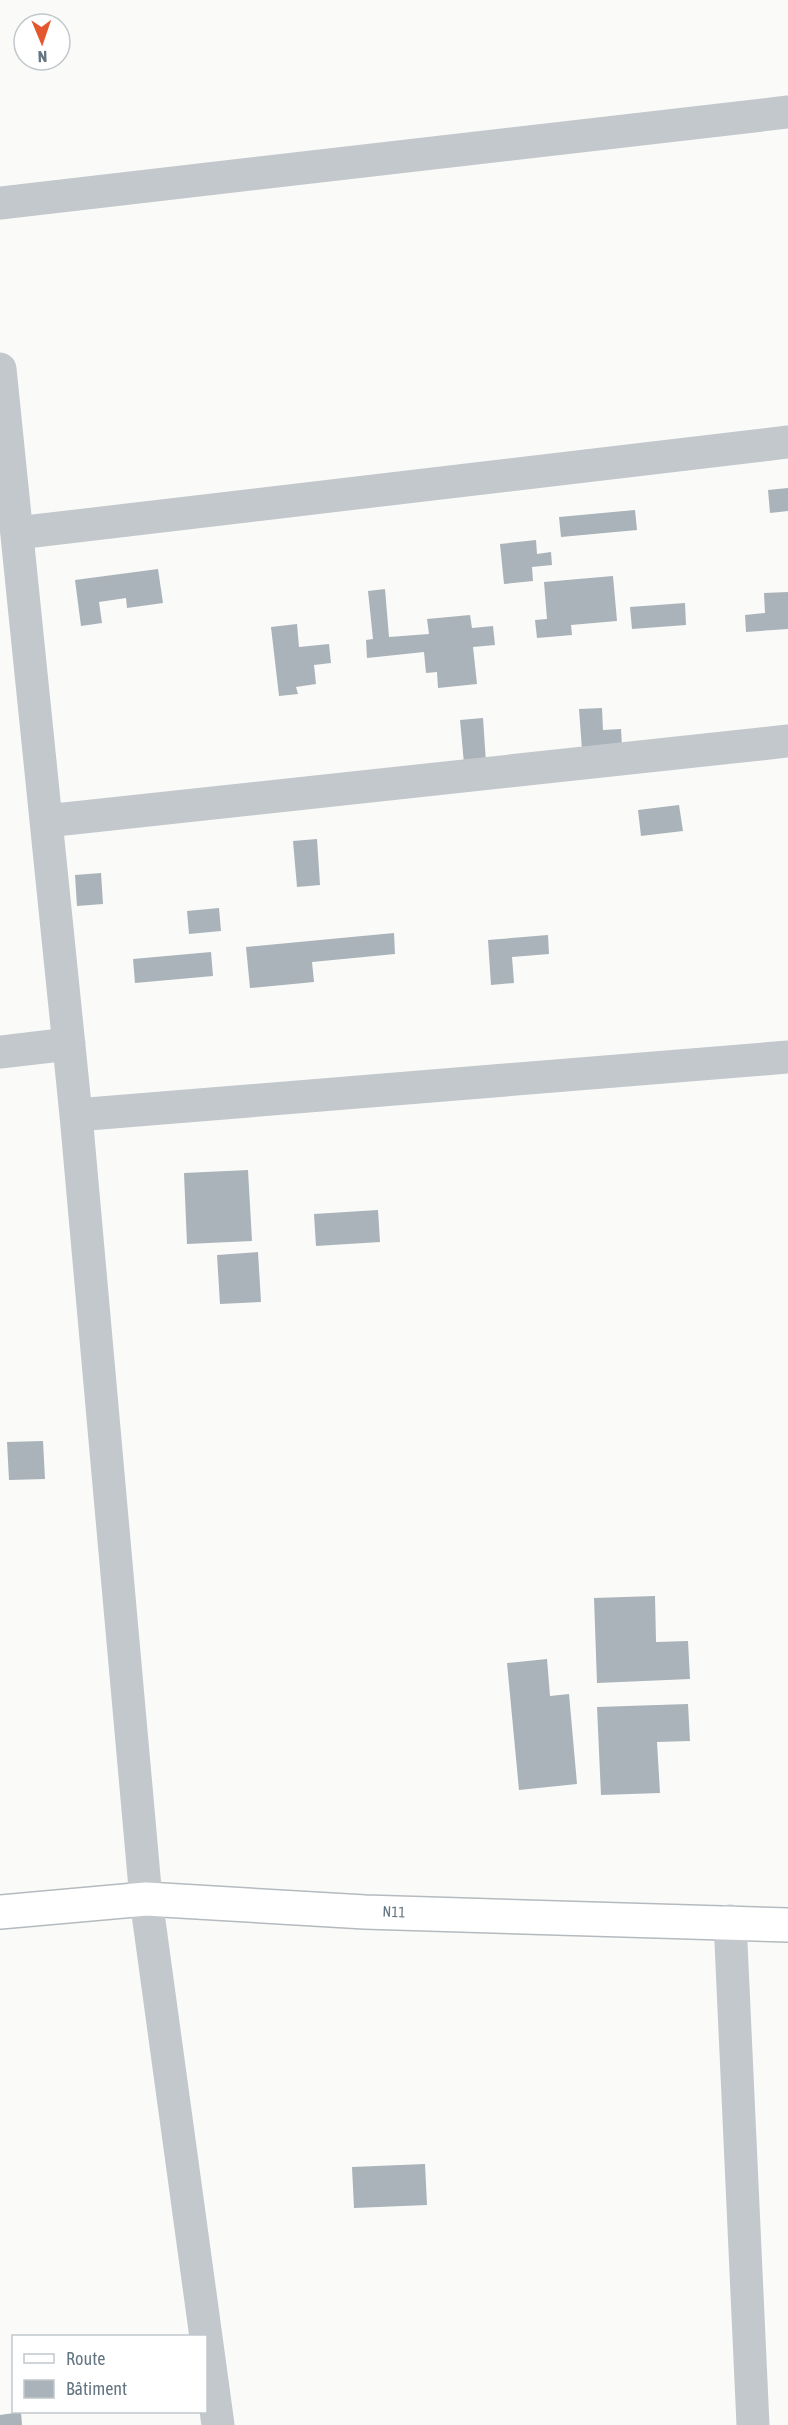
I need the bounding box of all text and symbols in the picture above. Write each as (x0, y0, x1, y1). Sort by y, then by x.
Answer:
north arrow (12, 12, 72, 72)
text: N (37, 48, 48, 66)
street label: N11 (382, 1903, 406, 1920)
legend (12, 2335, 207, 2413)
text: Route (66, 2348, 105, 2369)
text: Bâtiment (66, 2378, 127, 2399)

